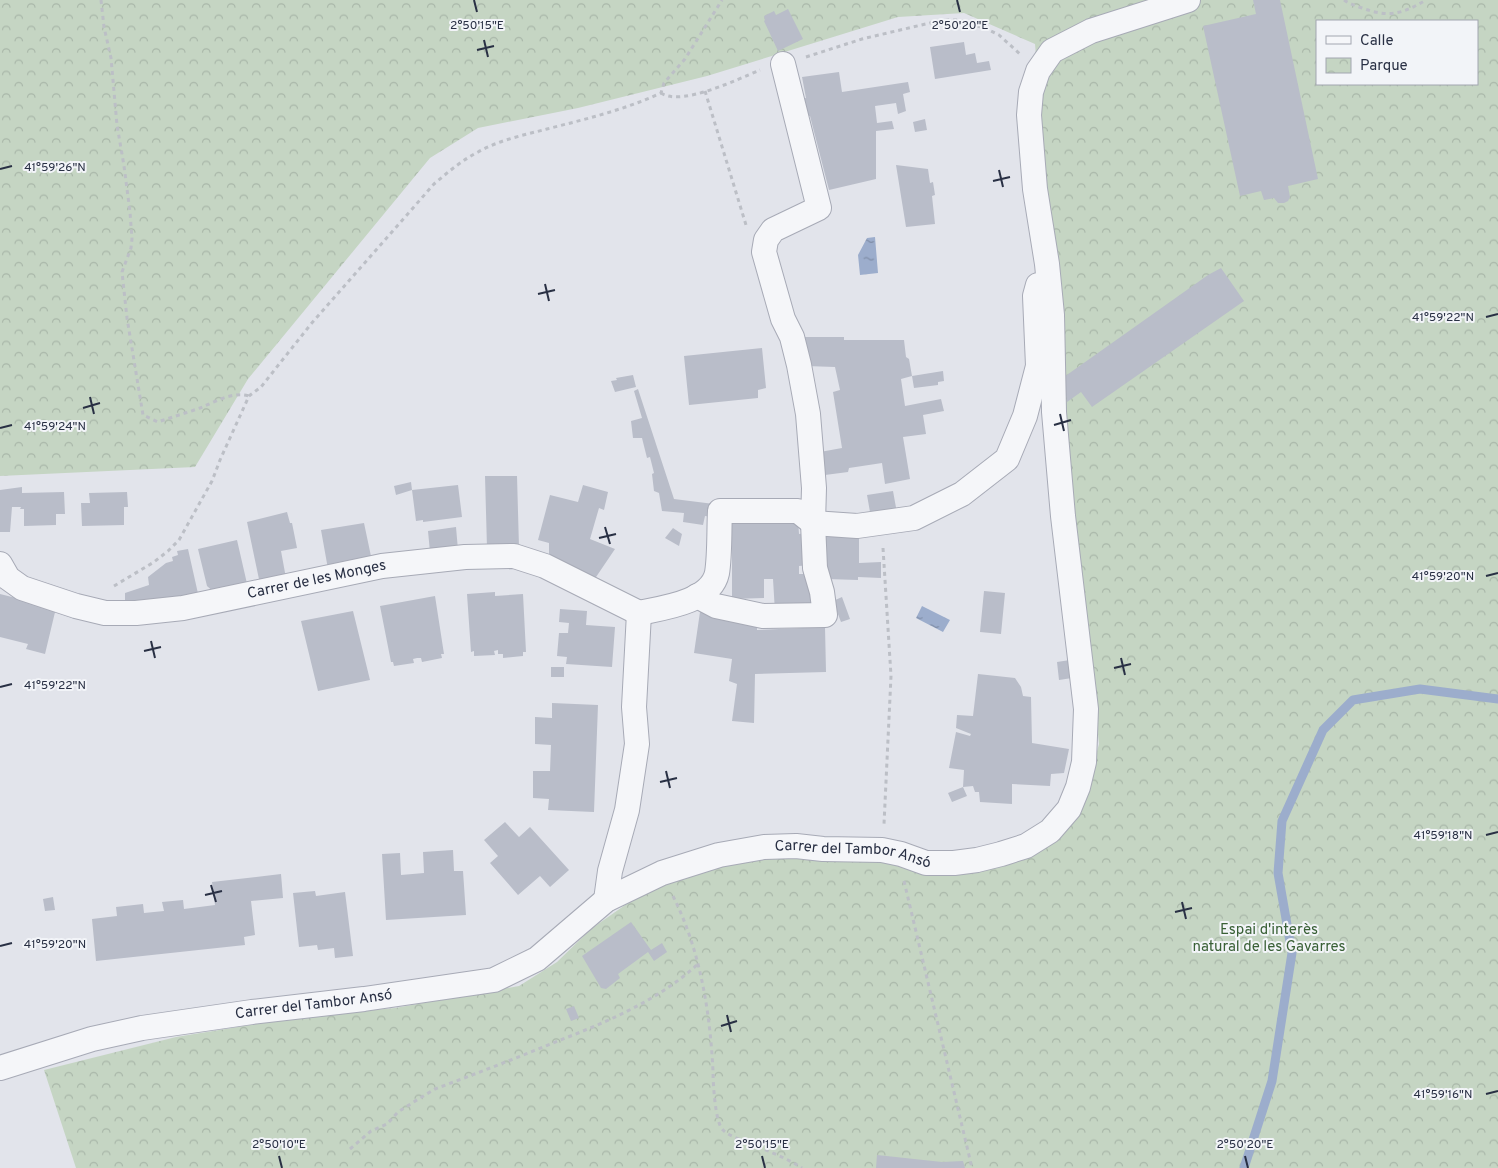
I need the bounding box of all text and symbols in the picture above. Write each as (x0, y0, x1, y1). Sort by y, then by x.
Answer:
text: 2°50'15"E (450, 18, 504, 34)
text: 2°50'20"E (931, 18, 989, 34)
legend (1316, 20, 1478, 85)
text: Calle (1360, 32, 1394, 51)
text: Parque (1360, 57, 1408, 76)
text: 41°59'26"N (24, 160, 86, 176)
text: 41°59'22"N (1412, 310, 1474, 326)
text: 41°59'24"N (24, 419, 86, 435)
street label: Carrer de les Monges (245, 556, 387, 604)
text: 41°59'20"N (1412, 569, 1474, 585)
text: 41°59'22"N (24, 678, 86, 694)
text: 41°59'18"N (1413, 828, 1473, 844)
street label: Carrer del Tambor Ansó (774, 836, 931, 873)
park label: Espai d'interès natural de les Gavarres (1192, 921, 1346, 957)
text: 41°59'20"N (24, 937, 86, 953)
street label: Carrer del Tambor Ansó (234, 985, 394, 1024)
text: 41°59'16"N (1414, 1087, 1472, 1103)
text: 2°50'10"E (252, 1137, 306, 1153)
text: 2°50'15"E (735, 1137, 789, 1153)
text: 2°50'20"E (1216, 1137, 1274, 1153)

